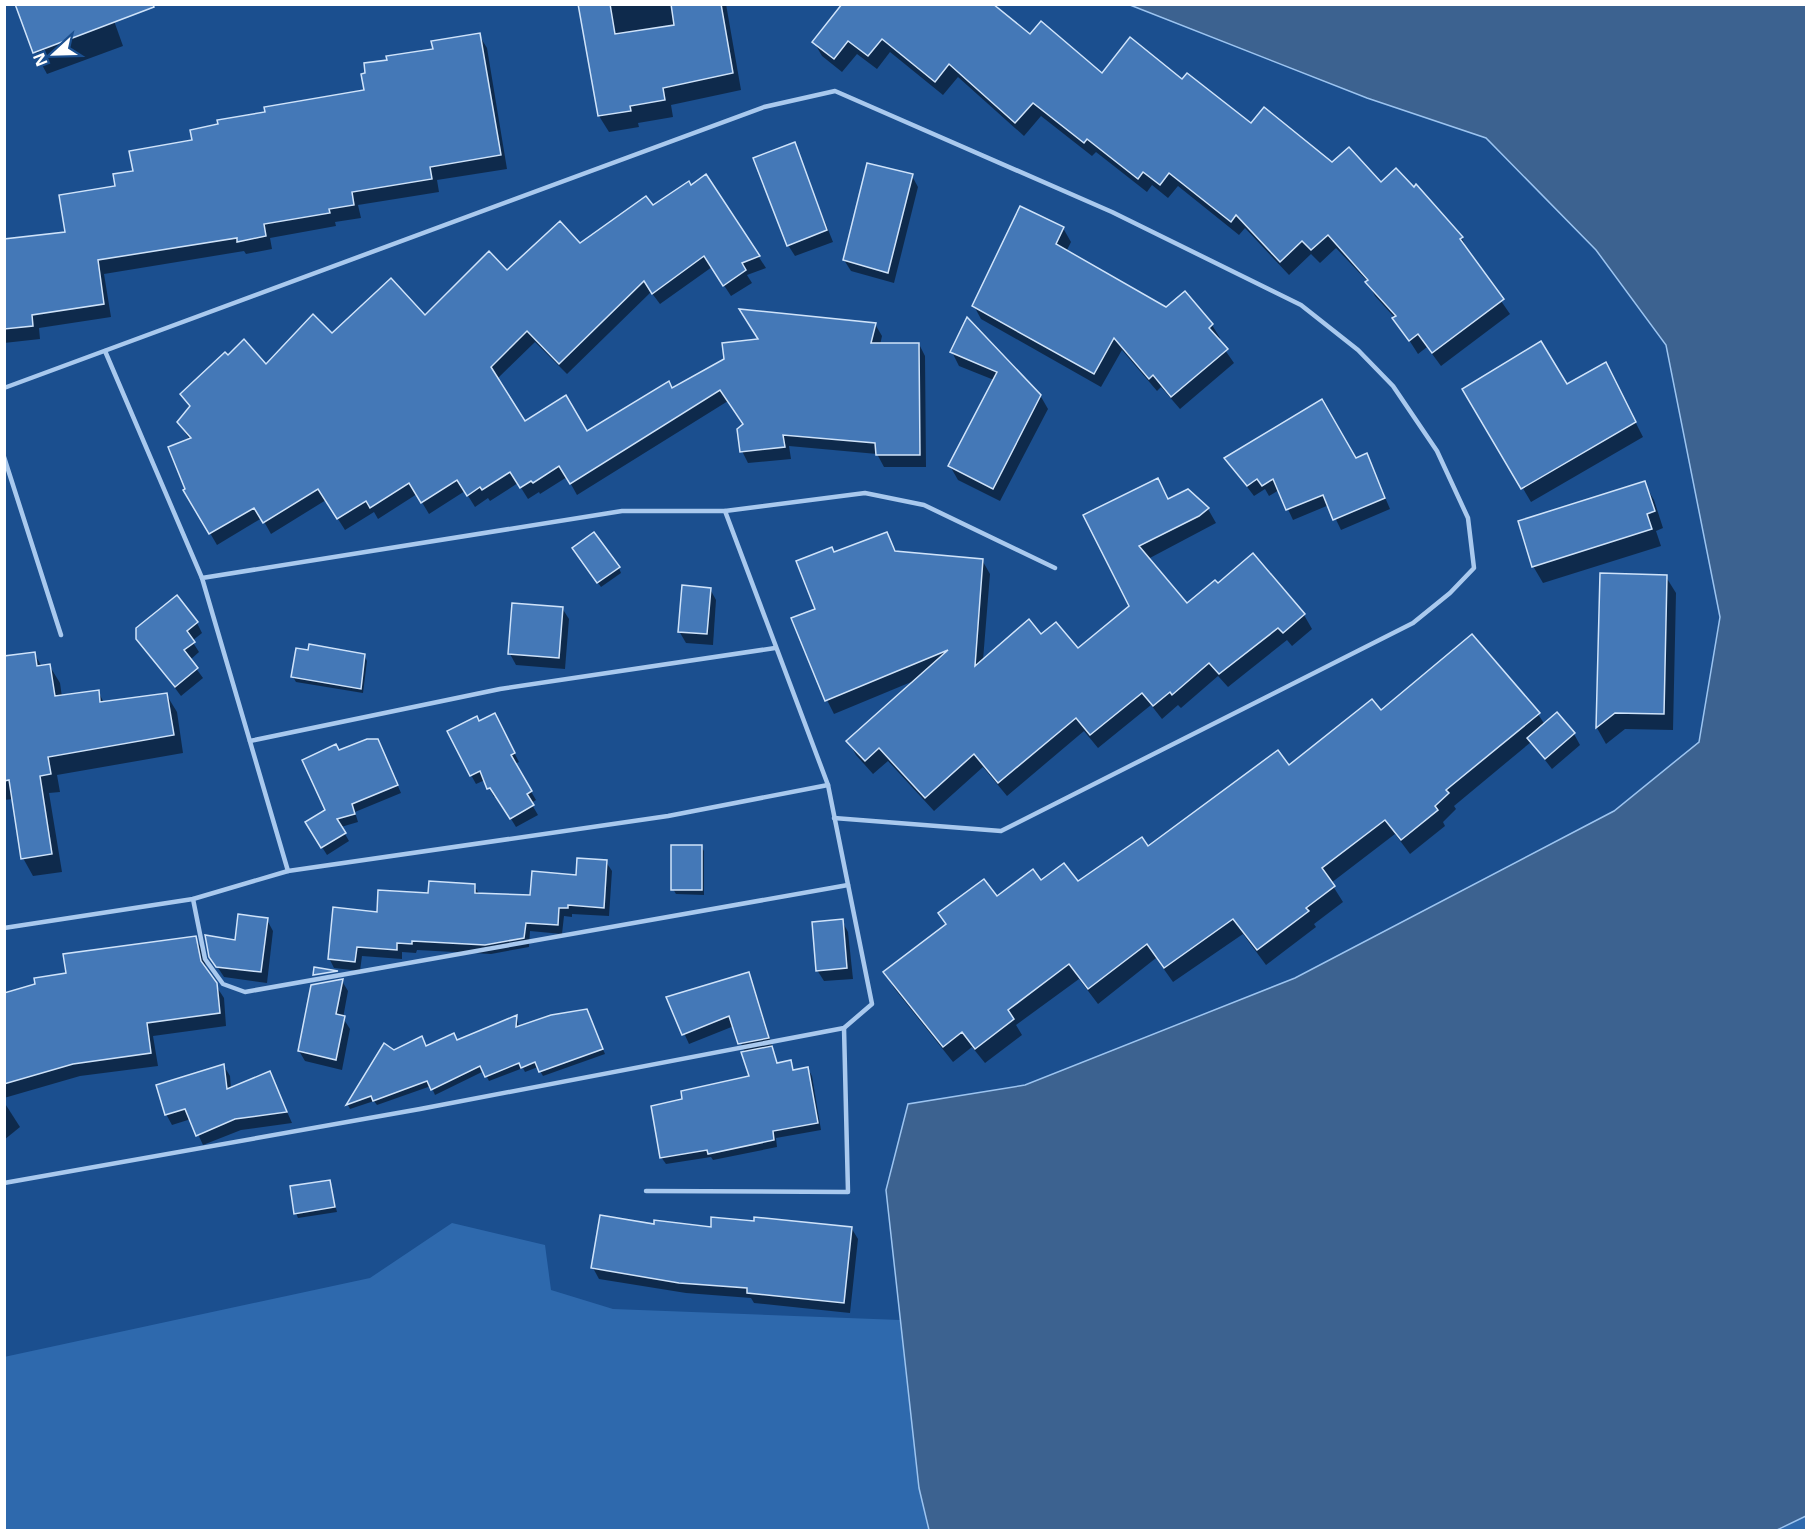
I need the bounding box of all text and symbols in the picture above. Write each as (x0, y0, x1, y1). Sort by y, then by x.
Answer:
north arrow (24, 24, 84, 84)
text: N (27, 49, 53, 70)

